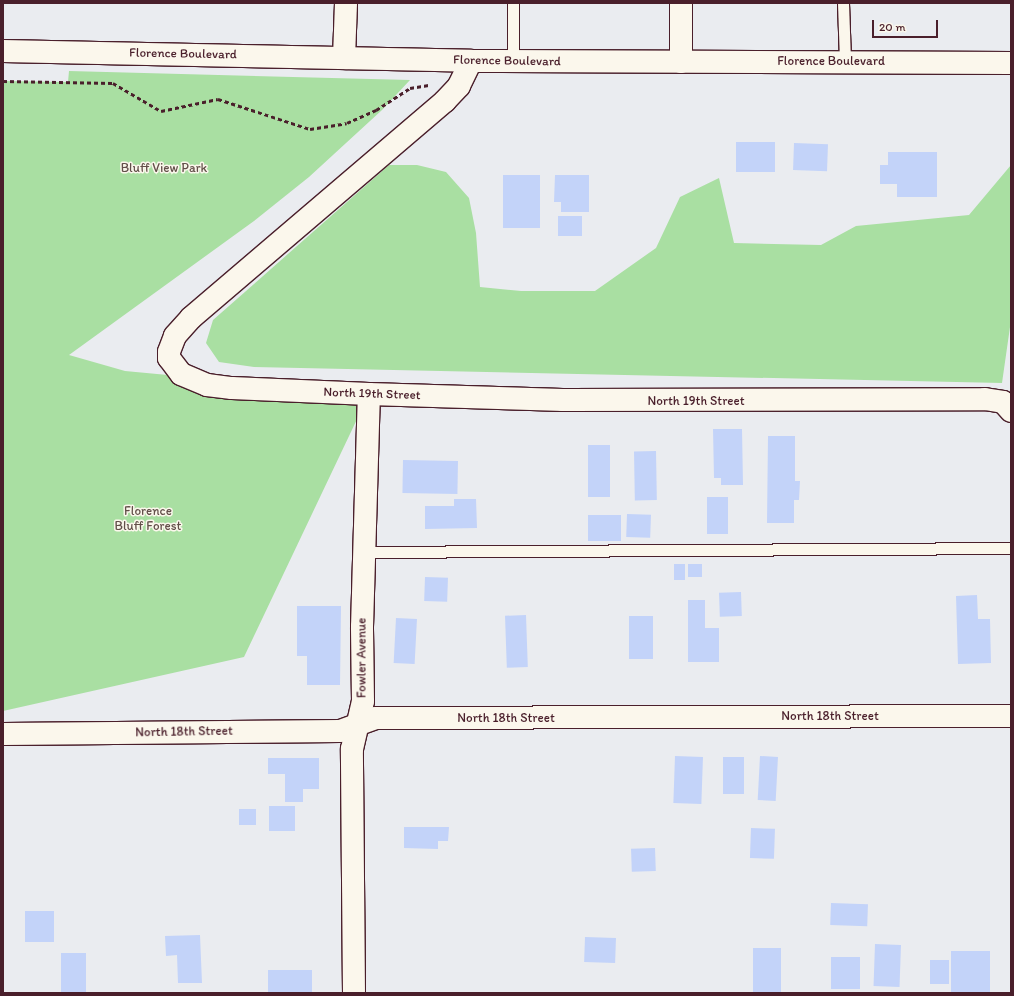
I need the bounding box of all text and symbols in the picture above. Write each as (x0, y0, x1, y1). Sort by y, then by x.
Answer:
scale bar (874, 12, 940, 38)
text: 20 m (879, 20, 906, 34)
street label: Florence Boulevard (129, 45, 237, 63)
street label: Florence Boulevard (453, 52, 561, 70)
street label: Florence Boulevard (777, 53, 885, 69)
park label: Bluff View Park (121, 160, 207, 176)
street label: North 19th Street (323, 385, 421, 403)
street label: North 19th Street (648, 393, 744, 409)
park label: Florence Bluff Forest (115, 504, 181, 535)
street label: Fowler Avenue (354, 618, 370, 698)
street label: North 18th Street (781, 708, 879, 724)
street label: North 18th Street (457, 710, 555, 726)
street label: North 18th Street (135, 723, 233, 741)

